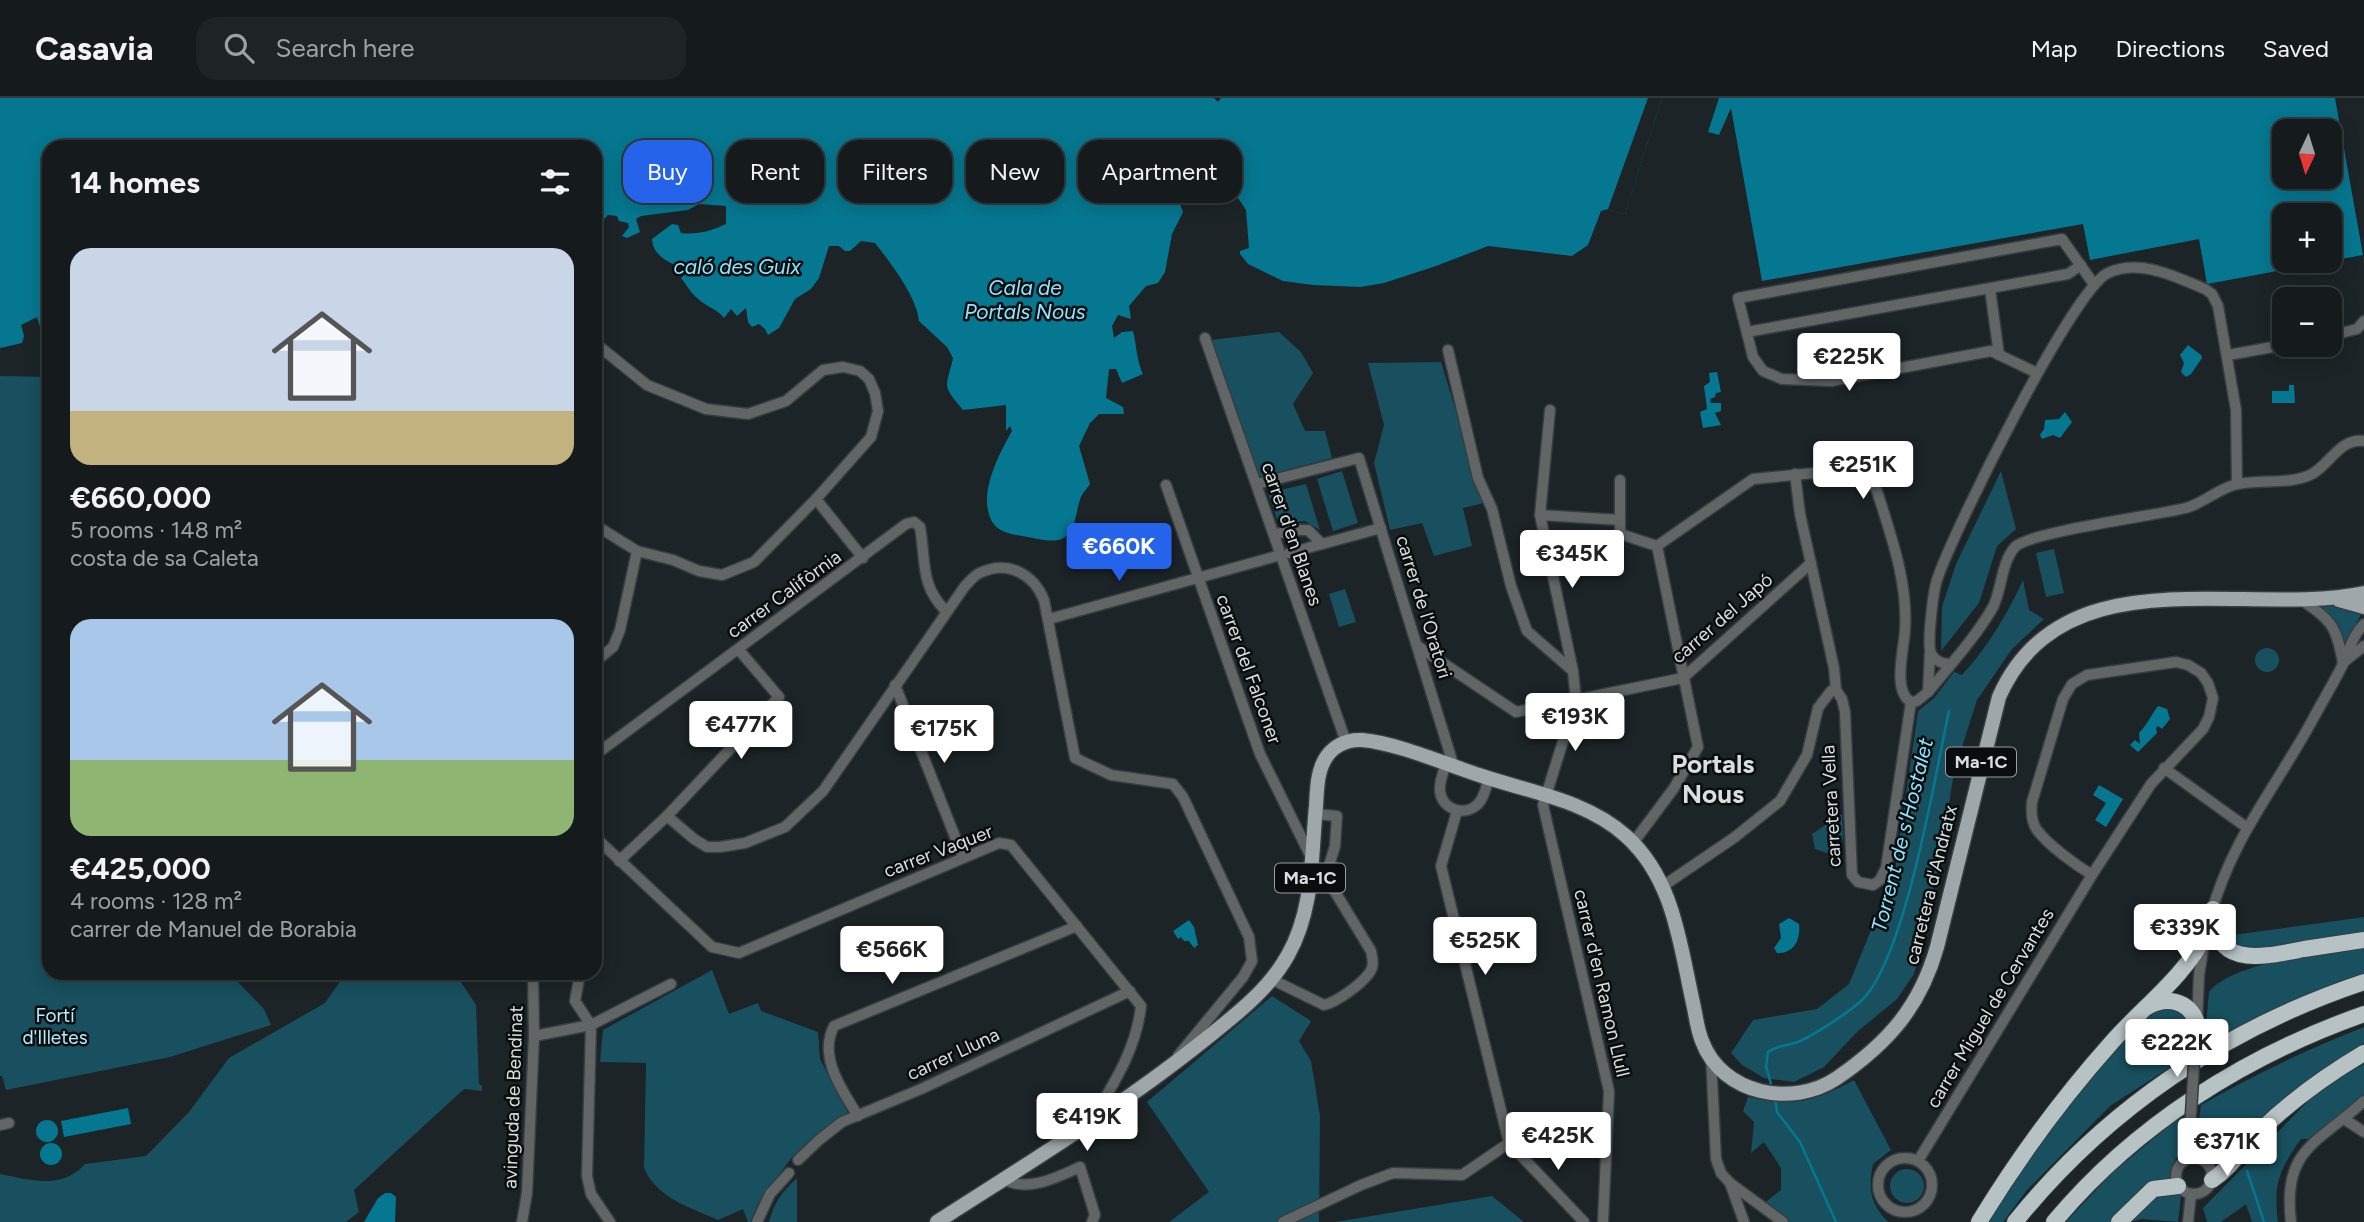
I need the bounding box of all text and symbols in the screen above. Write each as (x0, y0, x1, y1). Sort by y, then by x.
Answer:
search box (196, 17, 686, 80)
text: Casavia (35, 29, 154, 68)
icon: search (220, 29, 258, 67)
text: Search here (276, 32, 415, 64)
text: Map (2031, 34, 2077, 63)
text: Directions (2115, 34, 2225, 63)
text: Saved (2263, 34, 2329, 63)
north arrow (2272, 119, 2342, 189)
map controls (2272, 119, 2342, 357)
chip: Buy (623, 140, 712, 203)
chip: Rent (726, 140, 824, 203)
chip: Filters (838, 140, 952, 203)
chip: New (966, 140, 1064, 203)
chip: Apartment (1078, 140, 1242, 203)
icon: filters (536, 163, 574, 201)
text: 14 homes (70, 164, 200, 201)
button: + (2272, 203, 2342, 273)
water label: caló des Guix (673, 254, 802, 279)
water label: Cala de Portals Nous (964, 275, 1086, 324)
button: − (2272, 287, 2342, 357)
icon: home (259, 293, 385, 419)
pin: €225K (1800, 334, 1898, 393)
text: €225K (1813, 342, 1885, 370)
pin: €251K (1814, 442, 1912, 501)
text: €251K (1829, 450, 1897, 478)
street label: carrer d'en Blanes (1257, 459, 1327, 609)
text: €660,000 (70, 479, 211, 516)
text: 5 rooms · 148 m² (70, 516, 242, 544)
pin: €660K (1070, 524, 1168, 583)
pin: €345K (1523, 531, 1621, 590)
text: €660K (1083, 532, 1155, 560)
street label: carrer de l'Oratori (1391, 533, 1457, 681)
text: €345K (1536, 539, 1608, 567)
text: costa de sa Caleta (70, 544, 259, 572)
street label: carrer Califòrnia (722, 545, 846, 643)
street label: carrer del Japó (1667, 568, 1777, 668)
street label: carrer del Falconer (1211, 591, 1287, 747)
icon: home (259, 664, 385, 790)
pin: €193K (1526, 694, 1624, 753)
pin: €477K (692, 702, 790, 761)
text: €193K (1541, 702, 1609, 730)
pin: €175K (895, 706, 993, 765)
text: €477K (705, 710, 777, 738)
text: €175K (910, 714, 978, 742)
water label: Torrent de s'Hostalet (1866, 735, 1938, 935)
street label: carretera Vella (1816, 744, 1846, 868)
district label: Portals Nous (1672, 748, 1754, 810)
road number: Ma-1C (1946, 748, 2016, 776)
street label: carretera d'Andratx (1900, 803, 1962, 967)
street label: carrer Vaquer (880, 819, 996, 882)
text: €425,000 (70, 850, 211, 887)
road number: Ma-1C (1275, 864, 1345, 892)
text: 4 rooms · 128 m² (70, 887, 242, 915)
street label: carrer d'en Ramon Llull (1569, 887, 1635, 1079)
street label: carrer Miguel de Cervantes (1921, 904, 2059, 1112)
pin: €339K (2136, 904, 2234, 964)
text: €339K (2150, 913, 2220, 941)
text: carrer de Manuel de Borabia (70, 915, 357, 943)
pin: €525K (1436, 918, 1534, 977)
pin: €566K (843, 926, 941, 986)
text: €525K (1449, 926, 1521, 954)
text: €566K (856, 935, 928, 963)
park label: Fortí d'Illetes (22, 1004, 88, 1049)
street label: avinguda de Bendinat (498, 1005, 528, 1189)
pin: €222K (2128, 1020, 2226, 1079)
street label: carrer Lluna (903, 1023, 1003, 1085)
text: €222K (2141, 1028, 2213, 1056)
pin: €419K (1038, 1094, 1136, 1153)
text: €419K (1053, 1102, 1121, 1130)
pin: €425K (1509, 1112, 1607, 1172)
pin: €371K (2178, 1118, 2276, 1178)
text: €425K (1522, 1121, 1594, 1149)
text: €371K (2194, 1127, 2260, 1155)

